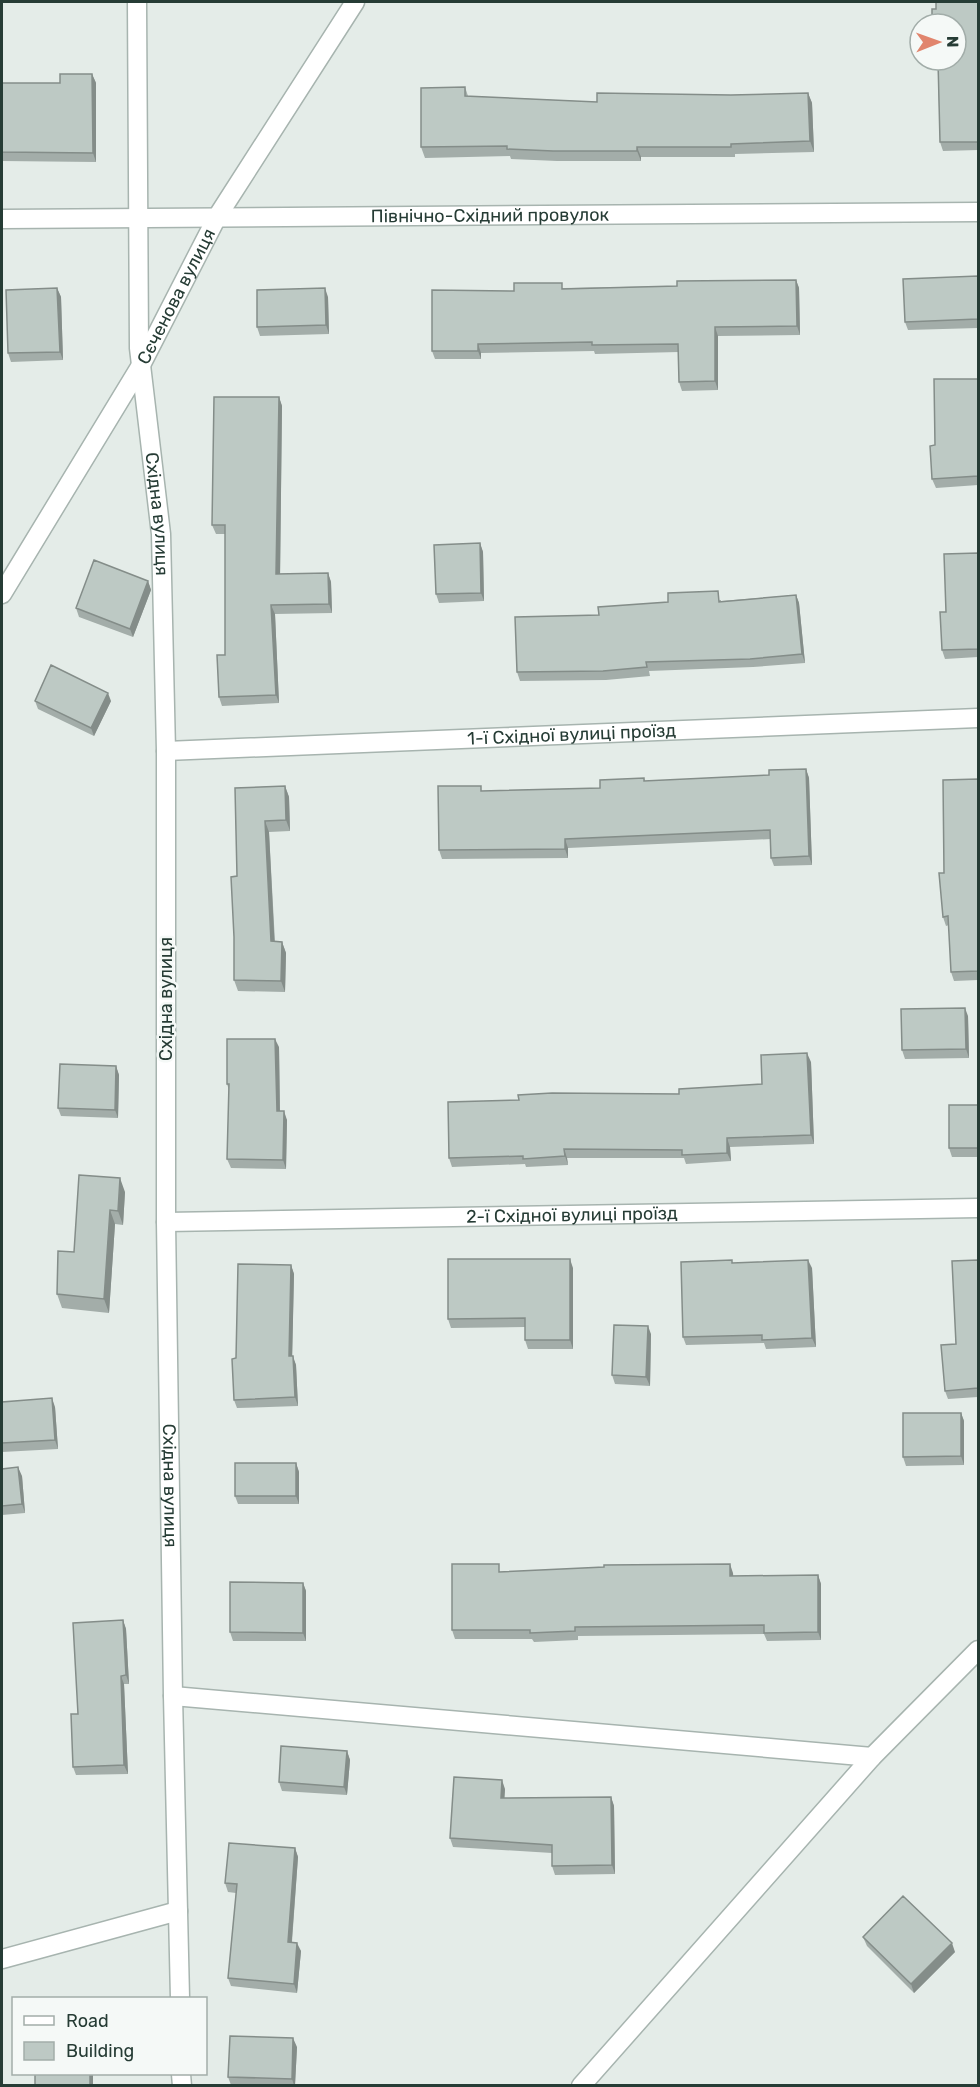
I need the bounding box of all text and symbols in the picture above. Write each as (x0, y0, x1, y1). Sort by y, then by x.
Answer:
north arrow (908, 12, 968, 72)
text: N (943, 36, 962, 48)
street label: Північно-Східний провулок (371, 204, 610, 227)
street label: Сєченова вулиця (132, 225, 220, 368)
street label: Східна вулиця (140, 451, 173, 576)
street label: 1-ї Східної вулиці проїзд (467, 719, 677, 750)
street label: Східна вулиця (155, 937, 177, 1061)
street label: 2-ї Східної вулиці проїзд (466, 1202, 678, 1228)
street label: Східна вулиця (158, 1423, 182, 1548)
legend (12, 1997, 207, 2075)
text: Road (66, 2010, 109, 2032)
text: Building (66, 2040, 134, 2062)

